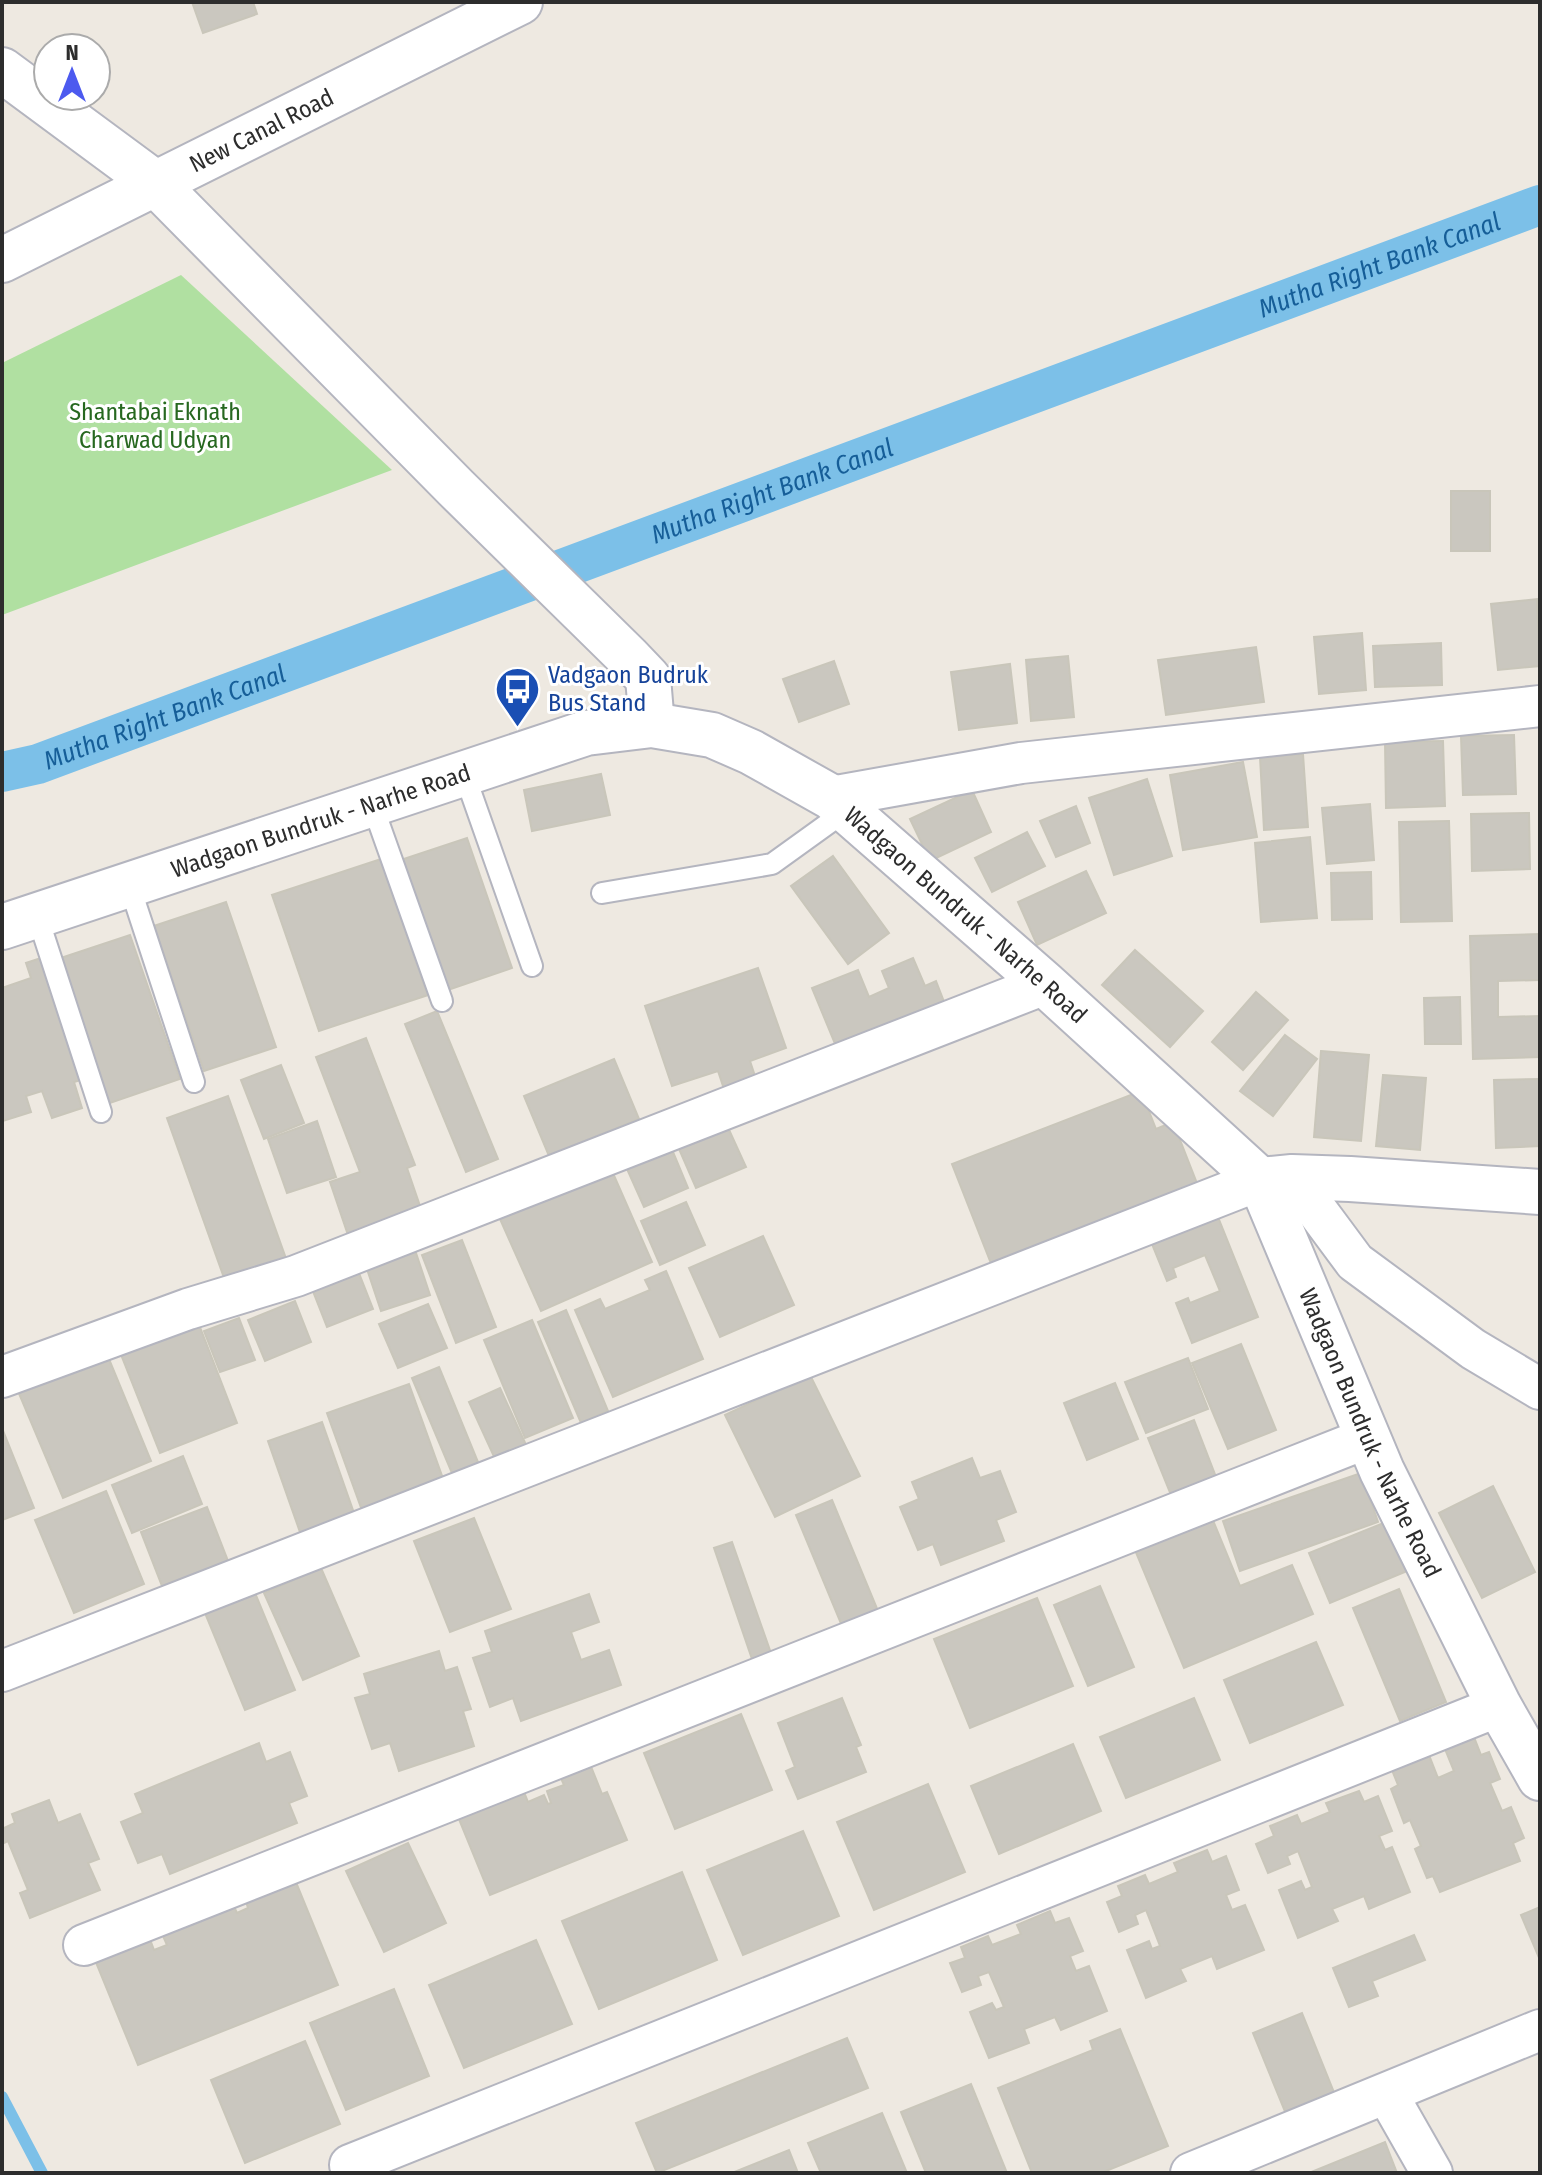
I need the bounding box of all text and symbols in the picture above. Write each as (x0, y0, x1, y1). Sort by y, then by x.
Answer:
north arrow (32, 32, 112, 112)
text: N (65, 39, 79, 66)
street label: New Canal Road (185, 83, 338, 178)
water label: Mutha Right Bank Canal (1254, 206, 1505, 324)
park label: Shantabai Eknath Charwad Udyan (69, 398, 241, 454)
water label: Mutha Right Bank Canal (647, 432, 897, 550)
water label: Mutha Right Bank Canal (39, 658, 290, 776)
place label: Vadgaon Budruk Bus Stand (548, 661, 709, 717)
bus stop icon: Vadgaon Budruk Bus Stand (493, 665, 541, 728)
street label: Wadgaon Bundruk - Narhe Road (168, 758, 474, 884)
street label: Wadgaon Bundruk - Narhe Road (838, 801, 1093, 1029)
street label: Wadgaon Bundruk - Narhe Road (1293, 1284, 1447, 1582)

